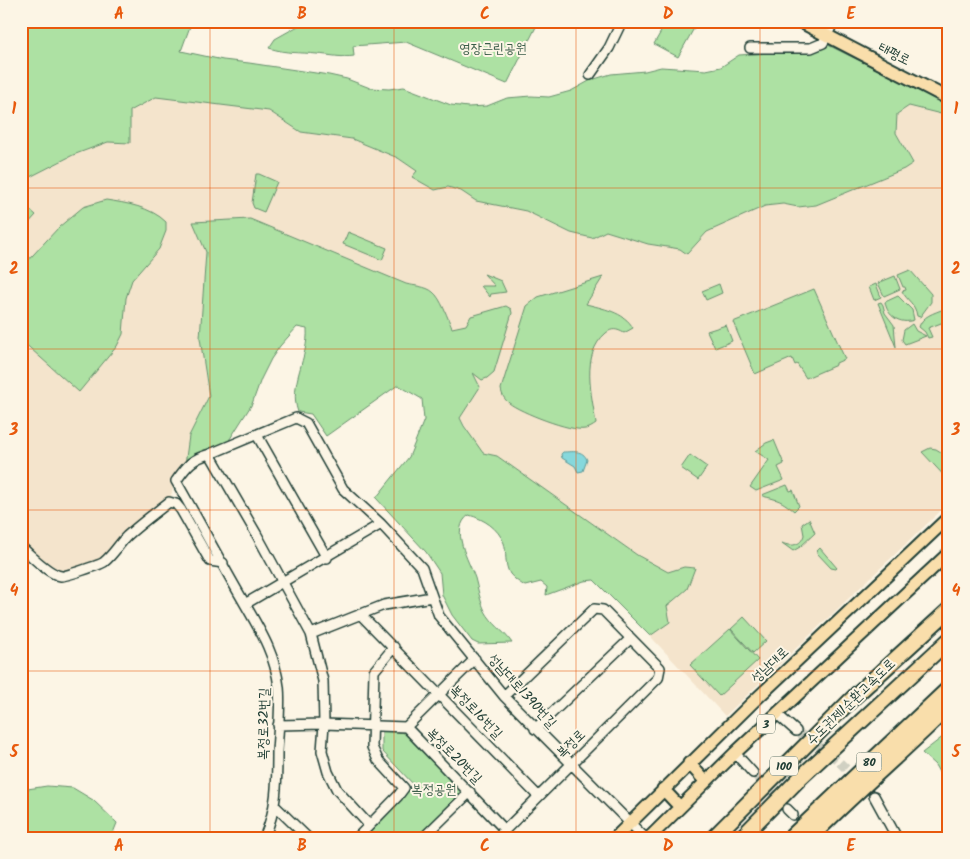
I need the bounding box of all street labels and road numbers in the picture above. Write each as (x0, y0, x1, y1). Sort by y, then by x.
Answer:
street label: 태평로 (874, 37, 914, 71)
street label: 성남대로 (746, 642, 794, 688)
street label: 성남대로1390번길 (482, 649, 562, 734)
street label: 수도권제1순환고속도로 (801, 653, 901, 751)
street label: 복정로16번길 (444, 680, 508, 745)
street label: 복정로32번길 (252, 687, 276, 760)
road number: 3 (757, 714, 775, 734)
street label: 복정로20번길 (421, 723, 488, 790)
street label: 복정로 (551, 724, 591, 764)
road number: 80 (856, 752, 882, 772)
road number: 100 (770, 756, 798, 776)

